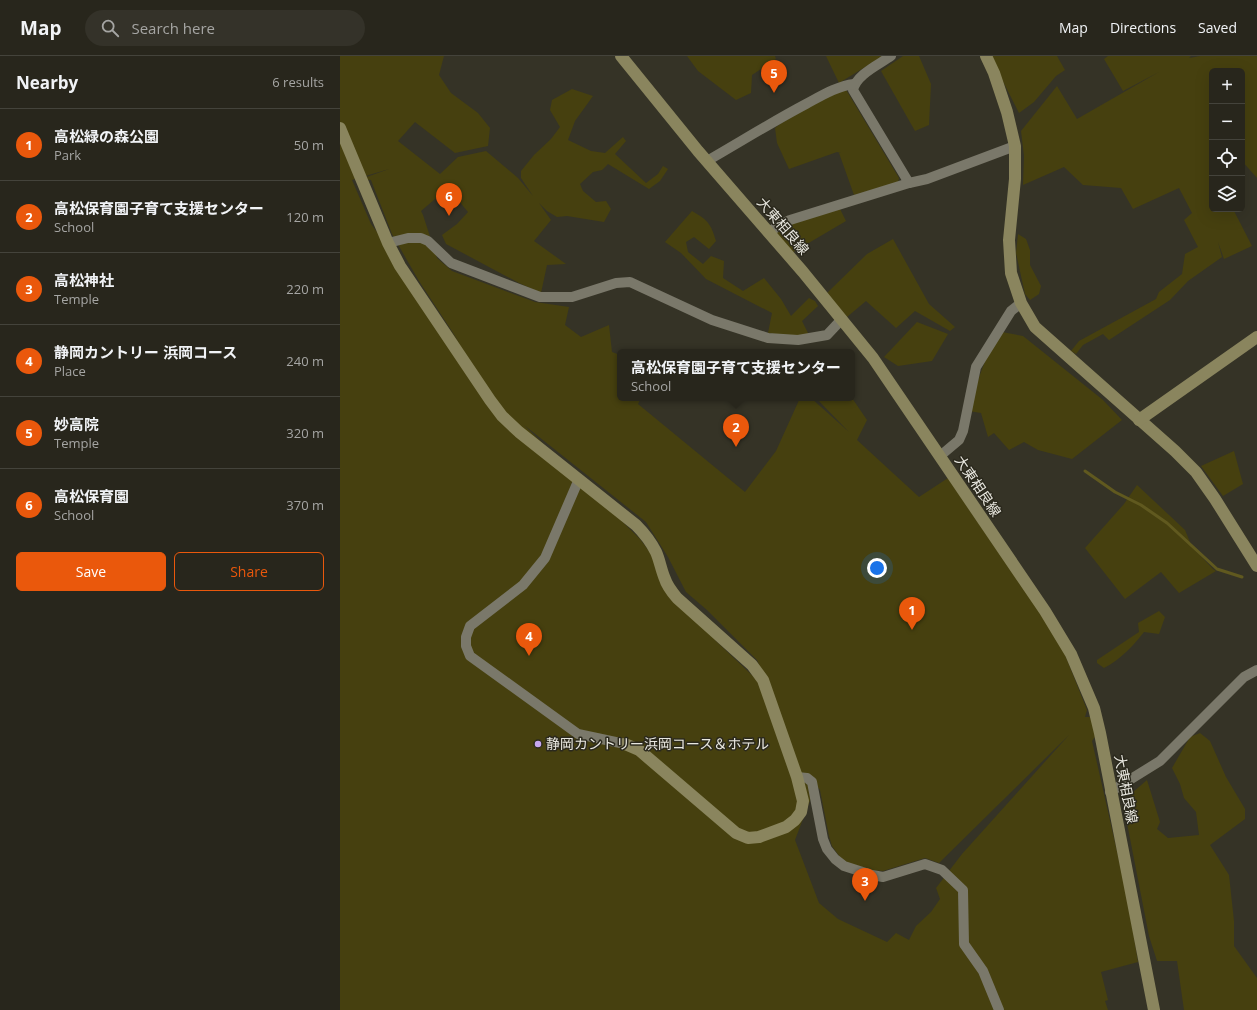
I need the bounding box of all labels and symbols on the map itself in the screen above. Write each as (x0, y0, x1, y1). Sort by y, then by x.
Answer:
pin: 5 (761, 60, 787, 93)
pin: 6 (436, 183, 462, 216)
street label: 大東相良線 (753, 193, 814, 258)
pin: 2 (723, 414, 749, 447)
street label: 大東相良線 (951, 451, 1006, 520)
your location (867, 558, 887, 578)
pin: 1 (899, 597, 925, 630)
pin: 4 (516, 623, 542, 656)
place label: 静岡カントリー浜岡コース＆ホテル (546, 734, 769, 753)
marker: 静岡カントリー浜岡コース＆ホテル (533, 739, 543, 749)
street label: 大東相良線 (1110, 753, 1142, 825)
pin: 3 (852, 868, 878, 901)

